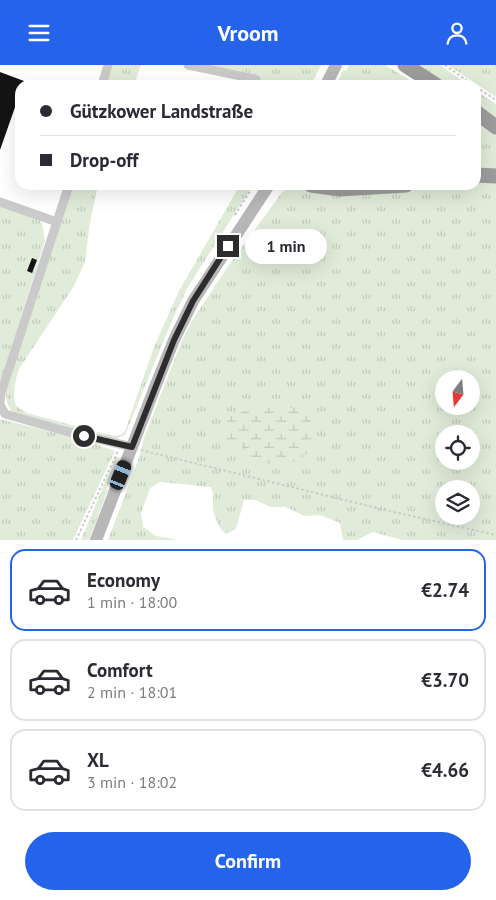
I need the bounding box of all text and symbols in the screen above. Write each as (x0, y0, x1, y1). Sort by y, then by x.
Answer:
icon: menu (25, 19, 53, 47)
text: Vroom (217, 19, 279, 47)
icon: person (443, 19, 471, 47)
text: Gützkower Landstraße (70, 99, 253, 123)
text: Drop-off (70, 148, 138, 172)
callout: 1 min (246, 229, 328, 263)
route end (217, 235, 239, 257)
text: 1 min (266, 236, 306, 256)
north arrow (435, 370, 480, 415)
map controls (435, 370, 480, 525)
route start (73, 425, 95, 447)
button: locate (435, 425, 480, 470)
car (108, 458, 133, 492)
button: layers (435, 480, 480, 525)
icon: car (27, 568, 72, 613)
text: Economy (87, 568, 160, 592)
text: €2.74 (421, 578, 469, 602)
text: 1 min · 18:00 (87, 592, 177, 612)
icon: car (27, 658, 72, 703)
text: Comfort (87, 658, 153, 682)
text: €3.70 (421, 668, 469, 692)
text: 2 min · 18:01 (87, 682, 177, 702)
icon: car (27, 748, 72, 793)
text: XL (87, 748, 109, 772)
text: €4.66 (421, 758, 469, 782)
text: 3 min · 18:02 (87, 772, 177, 792)
button: Confirm (25, 832, 471, 890)

